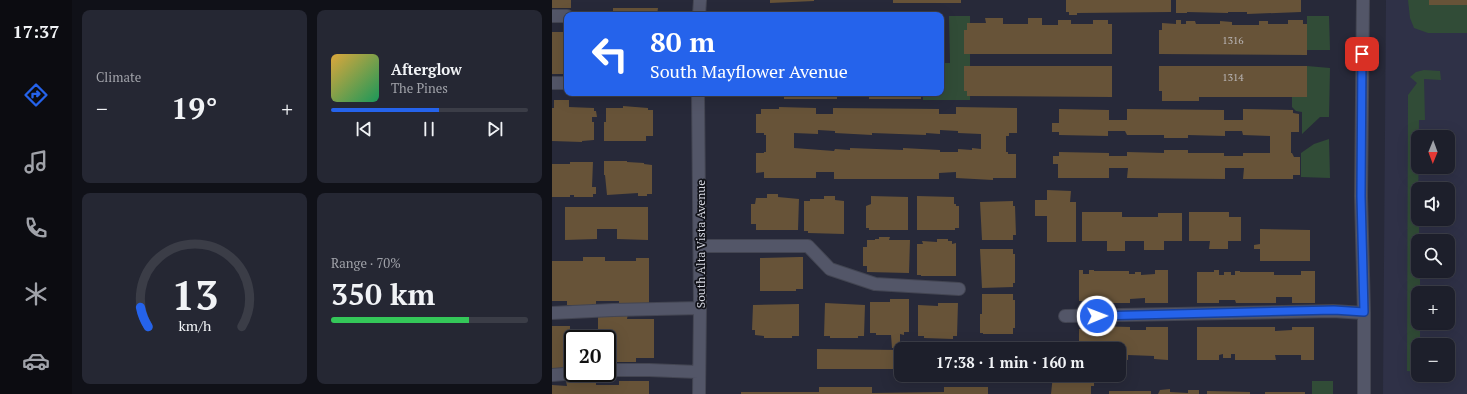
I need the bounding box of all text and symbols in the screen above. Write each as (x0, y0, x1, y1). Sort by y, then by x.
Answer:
text: 17:37 (13, 19, 59, 43)
text: 80 m (650, 23, 715, 60)
icon: left (584, 28, 636, 80)
house number: 1316 (1222, 34, 1244, 47)
pin (1345, 37, 1379, 71)
icon: arrive (1351, 43, 1373, 65)
text: Afterglow (391, 59, 462, 79)
text: South Mayflower Avenue (650, 59, 848, 83)
text: Climate (96, 68, 141, 86)
house number: 1314 (1222, 71, 1244, 84)
text: The Pines (391, 79, 448, 97)
icon: directions (22, 81, 50, 109)
text: 19° (171, 88, 218, 128)
text: − (96, 94, 108, 123)
text: + (281, 94, 293, 123)
icon: previous (353, 118, 375, 140)
icon: pause (418, 118, 440, 140)
icon: next (484, 118, 506, 140)
north arrow (1411, 130, 1455, 174)
map controls (1411, 130, 1455, 382)
icon: music (22, 148, 50, 176)
street label: South Alta Vista Avenue (693, 180, 708, 308)
button: sound (1411, 182, 1455, 226)
icon: phone (22, 214, 50, 242)
button: search (1411, 234, 1455, 278)
text: Range · 70% (331, 254, 401, 272)
text: 13 (171, 266, 218, 321)
text: 350 km (331, 274, 435, 314)
icon: climate (22, 280, 50, 308)
button: + (1411, 286, 1455, 330)
position arrow (1076, 295, 1118, 337)
text: km/h (178, 315, 212, 334)
speed limit sign: 20 (564, 330, 616, 382)
button: − (1411, 338, 1455, 382)
icon: car (22, 347, 50, 375)
text: 17:38 · 1 min · 160 m (936, 352, 1084, 372)

